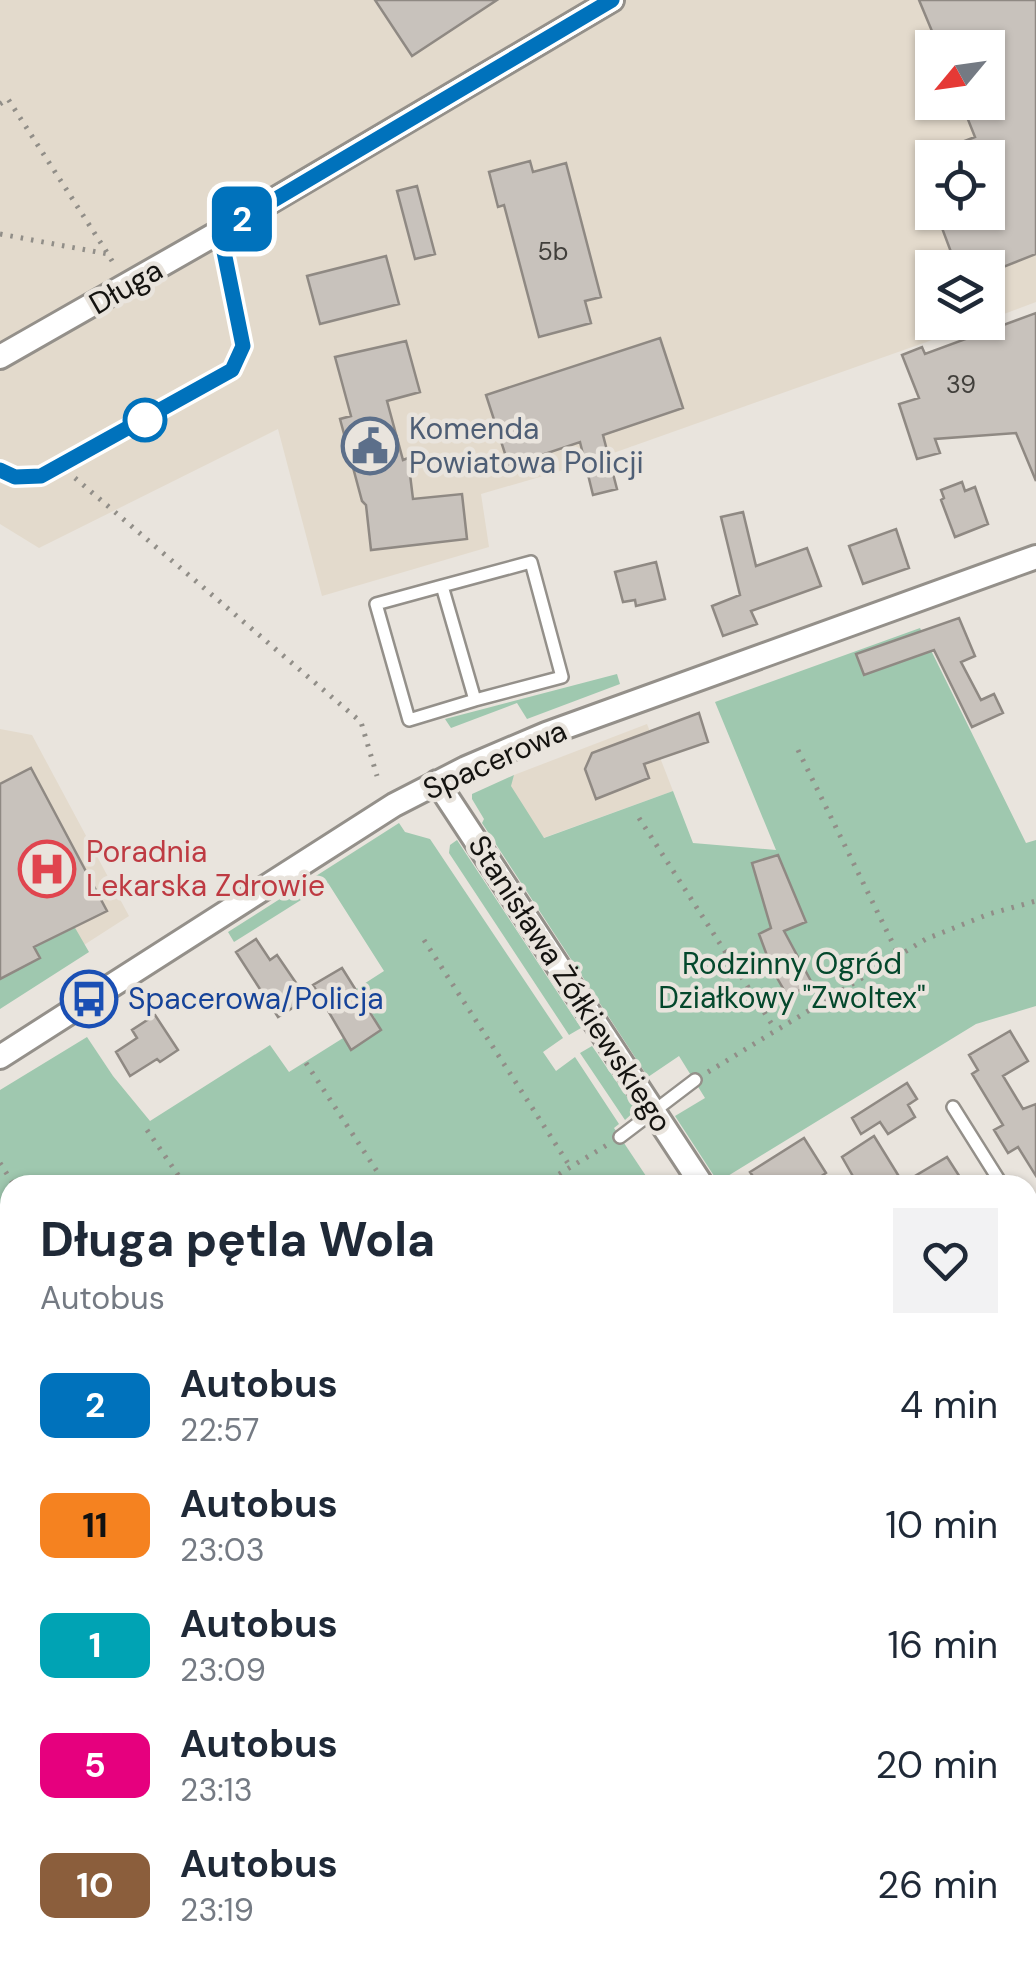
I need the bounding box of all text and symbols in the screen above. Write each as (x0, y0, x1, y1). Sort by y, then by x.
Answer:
north arrow (915, 30, 1005, 120)
map controls (915, 30, 1005, 340)
button: locate (915, 140, 1005, 230)
line badge: 2 (210, 186, 274, 252)
text: 2 (232, 196, 252, 242)
house number: 5b (538, 235, 568, 268)
street label: Długa (82, 250, 169, 323)
button: layers (915, 250, 1005, 340)
house number: 39 (946, 368, 976, 401)
unlabelled marker (124, 399, 166, 441)
place label: Komenda Powiatowa Policji (409, 409, 644, 482)
public building icon: Komenda Powiatowa Policji (340, 416, 400, 476)
street label: Spacerowa (417, 711, 573, 808)
street label: Stanisława Żółkiewskiego (460, 828, 681, 1140)
place label: Poradnia Lekarska Zdrowie (86, 832, 325, 905)
hospital icon: Poradnia Lekarska Zdrowie (17, 839, 77, 899)
park label: Rodzinny Ogród Działkowy "Zwoltex" (658, 944, 926, 1017)
bus stop icon: Spacerowa/Policja (59, 969, 119, 1029)
place label: Spacerowa/Policja (128, 979, 384, 1018)
text: Długa pętla Wola (40, 1208, 435, 1271)
button: heart (893, 1208, 998, 1313)
text: Autobus (40, 1277, 165, 1319)
text: Autobus (180, 1359, 338, 1409)
text: 4 min (900, 1380, 998, 1430)
text: 2 (85, 1382, 105, 1428)
text: 22:57 (180, 1409, 259, 1451)
text: Autobus (180, 1479, 338, 1529)
text: 10 min (885, 1500, 998, 1550)
text: 11 (82, 1502, 108, 1548)
text: 23:03 (180, 1529, 265, 1571)
text: Autobus (180, 1599, 338, 1649)
text: 16 min (887, 1620, 998, 1670)
text: 1 (89, 1622, 101, 1668)
text: 23:09 (180, 1649, 266, 1691)
text: Autobus (180, 1719, 338, 1769)
text: 20 min (876, 1740, 998, 1790)
text: 5 (84, 1742, 106, 1788)
text: 23:13 (180, 1769, 253, 1811)
text: Autobus (180, 1839, 338, 1889)
text: 26 min (877, 1860, 998, 1910)
text: 10 (76, 1862, 114, 1908)
text: 23:19 (180, 1889, 254, 1931)

